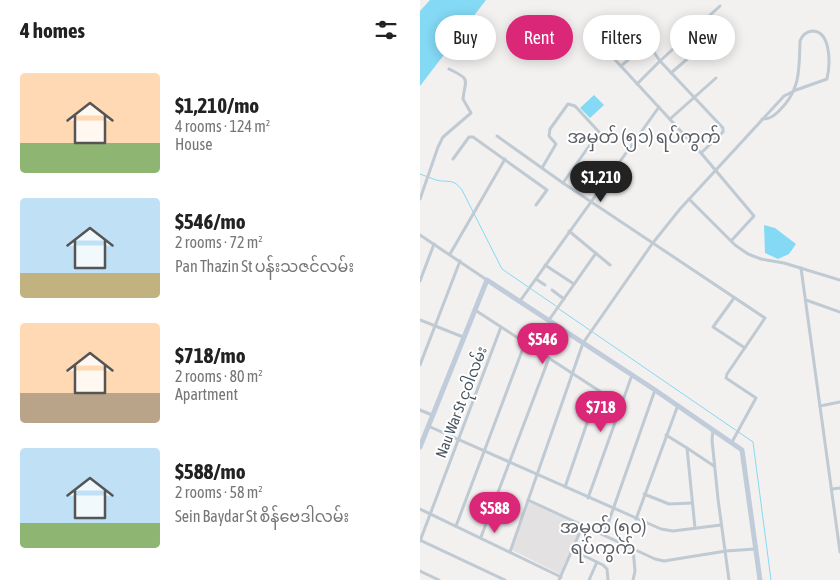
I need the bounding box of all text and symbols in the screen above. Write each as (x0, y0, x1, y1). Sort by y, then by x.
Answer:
chip: Buy (435, 15, 496, 60)
chip: Rent (506, 15, 573, 60)
chip: Filters (583, 15, 660, 60)
chip: New (670, 15, 735, 60)
icon: filters (372, 16, 400, 44)
text: 4 homes (20, 18, 85, 42)
icon: home (60, 93, 120, 153)
text: $1,210/mo (175, 93, 259, 117)
text: 4 rooms · 124 m² (175, 117, 270, 135)
district label: အမှတ် (၅၁) ရပ်ကွက် (567, 124, 721, 152)
text: House (175, 135, 212, 153)
pin: $1,210 (560, 160, 642, 203)
text: $1,210 (581, 168, 621, 186)
text: $546/mo (175, 209, 246, 233)
icon: home (60, 218, 120, 278)
text: 2 rooms · 72 m² (175, 233, 263, 251)
text: Pan Thazin St ပန်းသဇင်လမ်း (175, 257, 354, 275)
pin: $546 (513, 322, 573, 365)
text: $546 (528, 330, 558, 348)
icon: home (60, 343, 120, 403)
text: $718/mo (175, 343, 246, 367)
street label: Nau War St ငုဝါလမ်း (431, 344, 494, 461)
text: 2 rooms · 80 m² (175, 367, 263, 385)
text: Apartment (175, 385, 238, 403)
pin: $718 (571, 390, 631, 433)
text: $718 (586, 398, 616, 416)
text: $588/mo (175, 459, 246, 483)
icon: home (60, 468, 120, 528)
text: 2 rooms · 58 m² (175, 483, 263, 501)
pin: $588 (465, 492, 525, 534)
text: $588 (480, 499, 510, 517)
text: Sein Baydar St စိန်ဗေဒါလမ်း (175, 507, 349, 525)
district label: အမှတ် (၅၀) ရပ်ကွက် (560, 514, 646, 563)

